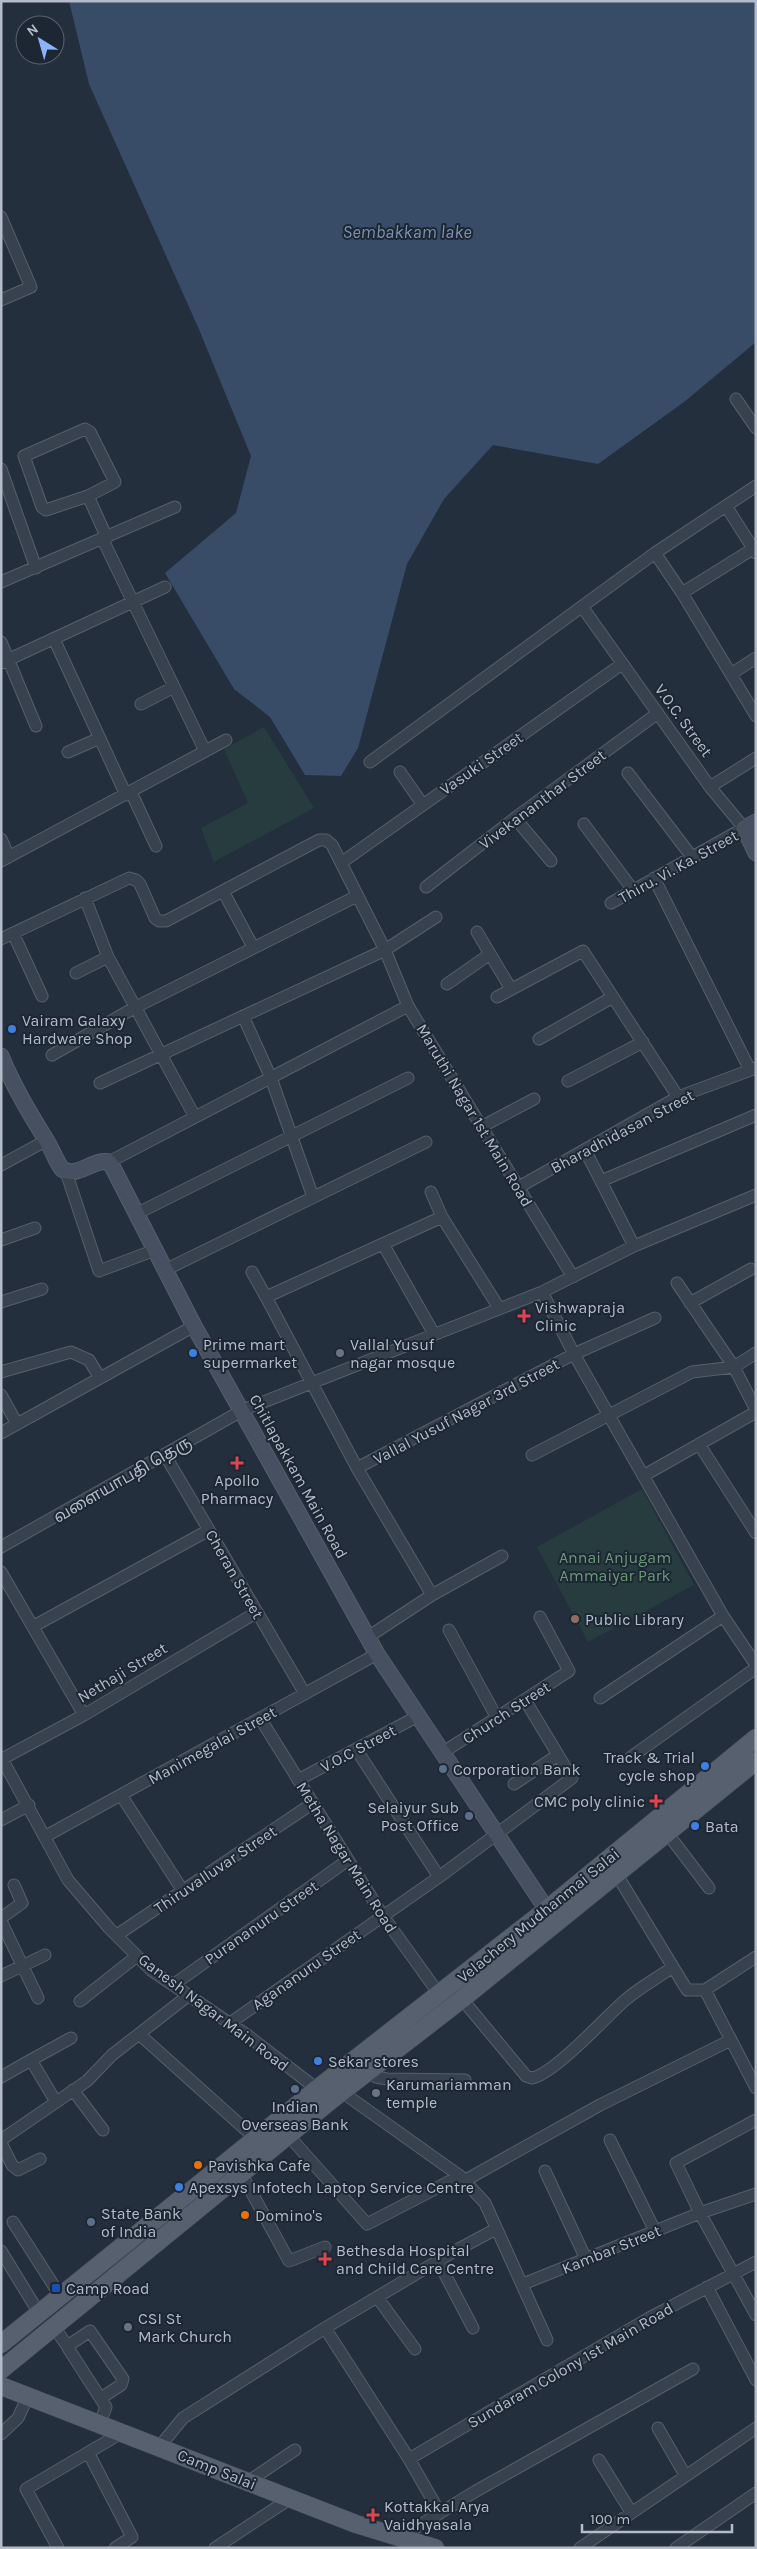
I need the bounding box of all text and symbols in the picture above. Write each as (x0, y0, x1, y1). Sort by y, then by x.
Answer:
north arrow (15, 15, 65, 65)
text: N (23, 20, 42, 40)
water label: Sembakkam lake (342, 221, 472, 243)
street label: V.O.C. Street (651, 680, 716, 760)
street label: Vasuki Street (436, 728, 526, 799)
street label: Vivekananthar Street (475, 745, 609, 853)
street label: Thiru. Vi. Ka. Street (615, 826, 741, 907)
place label: Vairam Galaxy Hardware Shop (22, 1011, 132, 1048)
street label: Maruthi Nagar 1st Main Road (412, 1020, 537, 1210)
marker: Vairam Galaxy Hardware Shop (6, 1023, 18, 1035)
street label: Bharadhidasan Street (547, 1086, 697, 1177)
place label: Vishwapraja Clinic (535, 1298, 625, 1335)
marker: Vishwapraja Clinic (517, 1309, 531, 1323)
place label: Prime mart supermarket (203, 1335, 297, 1372)
place label: Vallal Yusuf nagar mosque (350, 1335, 455, 1372)
marker: Prime mart supermarket (187, 1347, 199, 1359)
marker: Vallal Yusuf nagar mosque (334, 1347, 346, 1359)
street label: Vallal Yusuf Nagar 3rd Street (370, 1354, 562, 1469)
street label: Chitlapakkam Main Road (245, 1391, 352, 1562)
street label: வளையாபதி தெரு (50, 1432, 196, 1528)
marker: Apollo Pharmacy (231, 1457, 243, 1469)
place label: Apollo Pharmacy (201, 1471, 274, 1508)
street label: Cheran Street (201, 1526, 268, 1622)
park label: Annai Anjugam Ammaiyar Park (559, 1548, 671, 1585)
place label: Public Library (585, 1610, 684, 1629)
marker: Public Library (569, 1613, 581, 1625)
street label: Nethaji Street (74, 1638, 171, 1707)
street label: Church Street (459, 1677, 554, 1748)
street label: Manimegalai Street (145, 1702, 280, 1789)
street label: V.O.C Street (317, 1721, 399, 1776)
place label: Track & Trial cycle shop (603, 1748, 695, 1785)
place label: Corporation Bank (453, 1760, 580, 1779)
marker: Track & Trial cycle shop (699, 1760, 711, 1772)
marker: Corporation Bank (437, 1763, 449, 1775)
street label: Metha Nagar Main Road (292, 1778, 401, 1936)
place label: CMC poly clinic (534, 1792, 645, 1811)
marker: CMC poly clinic (649, 1794, 663, 1808)
place label: Selaiyur Sub Post Office (367, 1798, 459, 1835)
marker: Selaiyur Sub Post Office (463, 1810, 475, 1822)
place label: Bata (705, 1817, 739, 1836)
marker: Bata (689, 1820, 701, 1832)
street label: Thiruvalluvar Street (150, 1821, 280, 1917)
street label: Velachery Mudhanmai Salai (454, 1844, 623, 1987)
street label: Purananuru Street (201, 1876, 322, 1969)
street label: Agananuru Street (248, 1925, 364, 2014)
street label: Ganesh Nagar Main Road (135, 1950, 293, 2075)
place label: Sekar stores (328, 2052, 419, 2071)
marker: Sekar stores (312, 2055, 324, 2067)
place label: Karumariamman temple (386, 2075, 512, 2112)
marker: Indian Overseas Bank (289, 2083, 301, 2095)
marker: Karumariamman temple (370, 2087, 382, 2099)
place label: Indian Overseas Bank (241, 2097, 349, 2134)
place label: Pavishka Cafe (208, 2156, 310, 2175)
marker: Pavishka Cafe (192, 2159, 204, 2171)
place label: Apexsys Infotech Laptop Service Centre (189, 2178, 474, 2197)
marker: Apexsys Infotech Laptop Service Centre (173, 2181, 185, 2193)
place label: State Bank of India (101, 2204, 181, 2241)
place label: Domino's (255, 2206, 323, 2225)
marker: Domino's (239, 2209, 251, 2221)
marker: State Bank of India (85, 2216, 97, 2228)
street label: Kambar Street (559, 2221, 664, 2278)
place label: Bethesda Hospital and Child Care Centre (336, 2241, 494, 2278)
marker: Bethesda Hospital and Child Care Centre (318, 2252, 332, 2266)
place label: Camp Road (66, 2279, 150, 2298)
marker: Camp Road (50, 2282, 62, 2294)
street label: Sundaram Colony 1st Main Road (464, 2299, 676, 2432)
place label: CSI St Mark Church (138, 2309, 232, 2346)
marker: CSI St Mark Church (122, 2321, 134, 2333)
street label: Camp Salai (175, 2445, 259, 2494)
place label: Kottakkal Arya Vaidhyasala (384, 2497, 490, 2534)
scale bar (582, 2502, 732, 2534)
marker: Kottakkal Arya Vaidhyasala (366, 2508, 380, 2522)
text: 100 m (590, 2510, 630, 2528)

